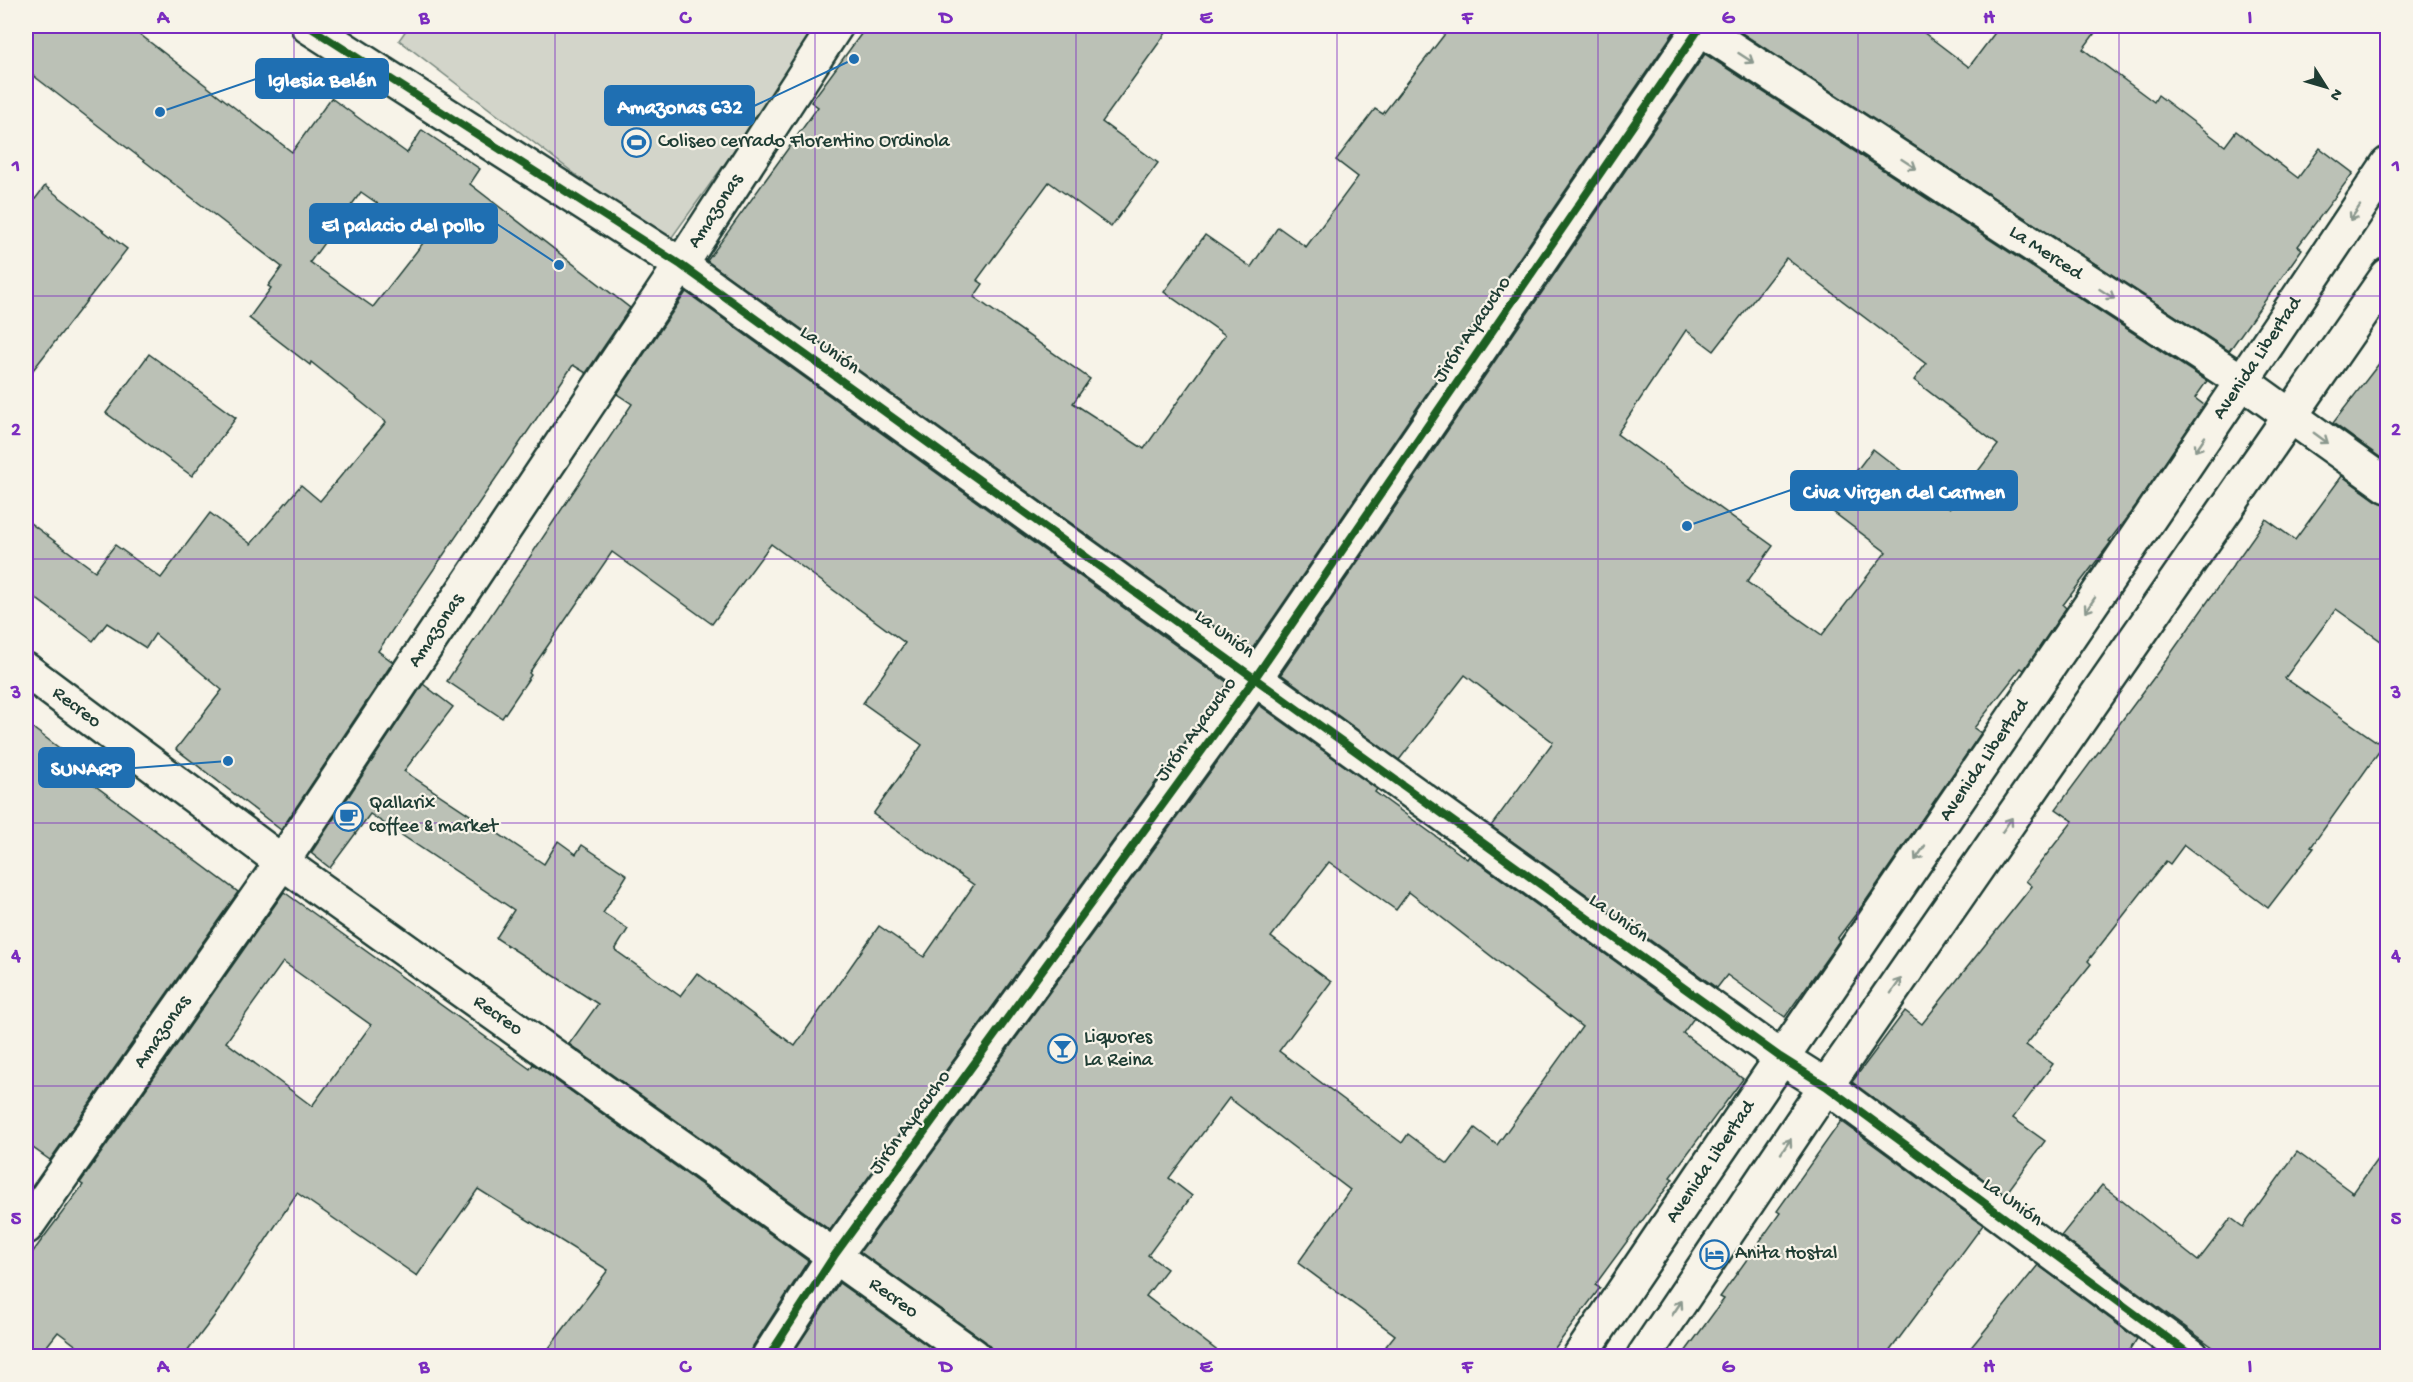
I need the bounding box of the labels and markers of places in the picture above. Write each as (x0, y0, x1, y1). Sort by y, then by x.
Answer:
callout: Iglesia Belén (256, 59, 388, 98)
callout: Amazonas 632 (605, 86, 754, 125)
sports icon: Coliseo cerrado Florentino Ordinola (621, 126, 653, 158)
place label: Coliseo cerrado Florentino Ordinola (658, 131, 950, 154)
callout: El palacio del pollo (310, 204, 497, 243)
callout: Civa Virgen del Carmen (1791, 471, 2017, 510)
callout: SUNARP (39, 748, 134, 787)
place label: Qallarix coffee & market (369, 793, 499, 839)
cafe icon: Qallarix coffee & market (332, 800, 364, 832)
place label: Liquores La Reina (1084, 1027, 1154, 1073)
bar icon: Liquores La Reina (1047, 1033, 1079, 1065)
hotel icon: Anita Hostal (1698, 1238, 1730, 1270)
place label: Anita Hostal (1735, 1243, 1837, 1266)

